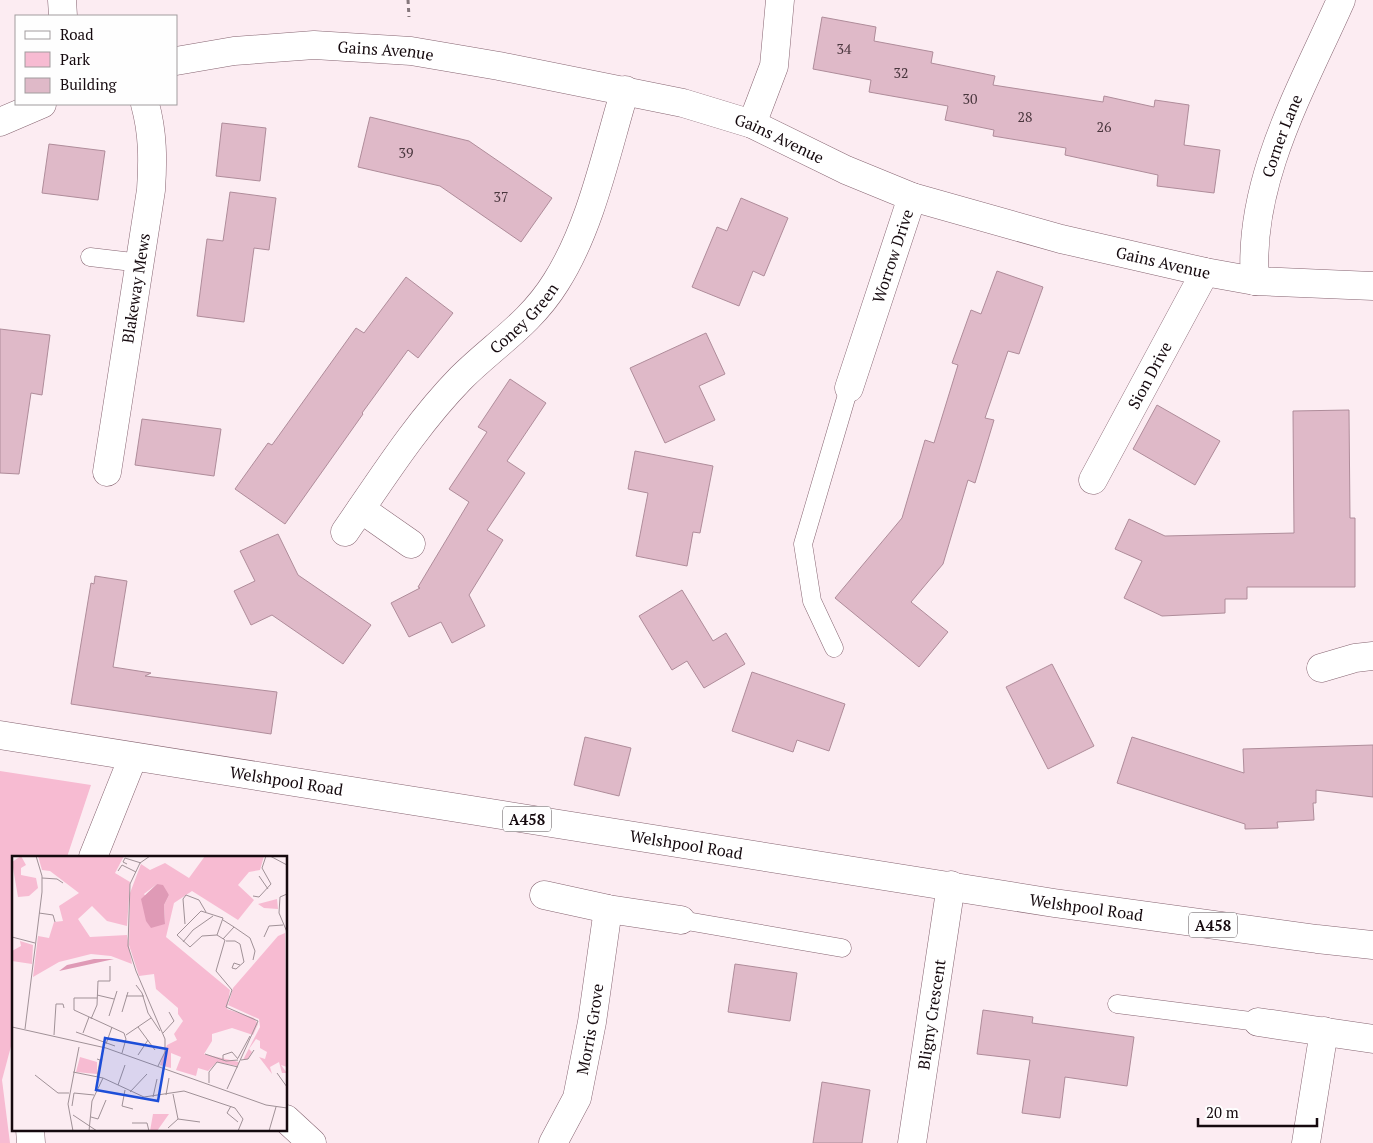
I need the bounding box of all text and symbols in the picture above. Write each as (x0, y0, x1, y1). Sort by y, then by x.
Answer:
legend (15, 15, 178, 105)
text: Road (60, 24, 93, 44)
street label: Gains Avenue (337, 35, 435, 66)
house number: 34 (837, 39, 852, 58)
text: Park (60, 49, 90, 69)
house number: 32 (894, 63, 908, 82)
text: Building (60, 74, 118, 94)
house number: 30 (963, 89, 977, 108)
street label: Corner Lane (1256, 91, 1307, 180)
house number: 28 (1018, 107, 1032, 126)
street label: Gains Avenue (732, 108, 828, 169)
house number: 26 (1097, 117, 1112, 136)
house number: 39 (399, 143, 413, 162)
house number: 37 (494, 187, 508, 206)
street label: Worrow Drive (867, 206, 918, 306)
street label: Blakeway Mews (116, 232, 155, 345)
street label: Gains Avenue (1114, 241, 1212, 284)
street label: Coney Green (485, 278, 564, 358)
street label: Sion Drive (1122, 337, 1177, 413)
street label: Welshpool Road (228, 761, 345, 801)
road number: A458 (503, 806, 551, 832)
street label: Welshpool Road (628, 825, 745, 864)
inset map (12, 856, 288, 1130)
street label: Welshpool Road (1028, 888, 1145, 926)
road number: A458 (1189, 912, 1237, 938)
street label: Bligny Crescent (912, 958, 951, 1071)
street label: Morris Grove (571, 982, 608, 1077)
scale bar (1198, 1096, 1317, 1128)
text: 20 m (1206, 1102, 1239, 1122)

